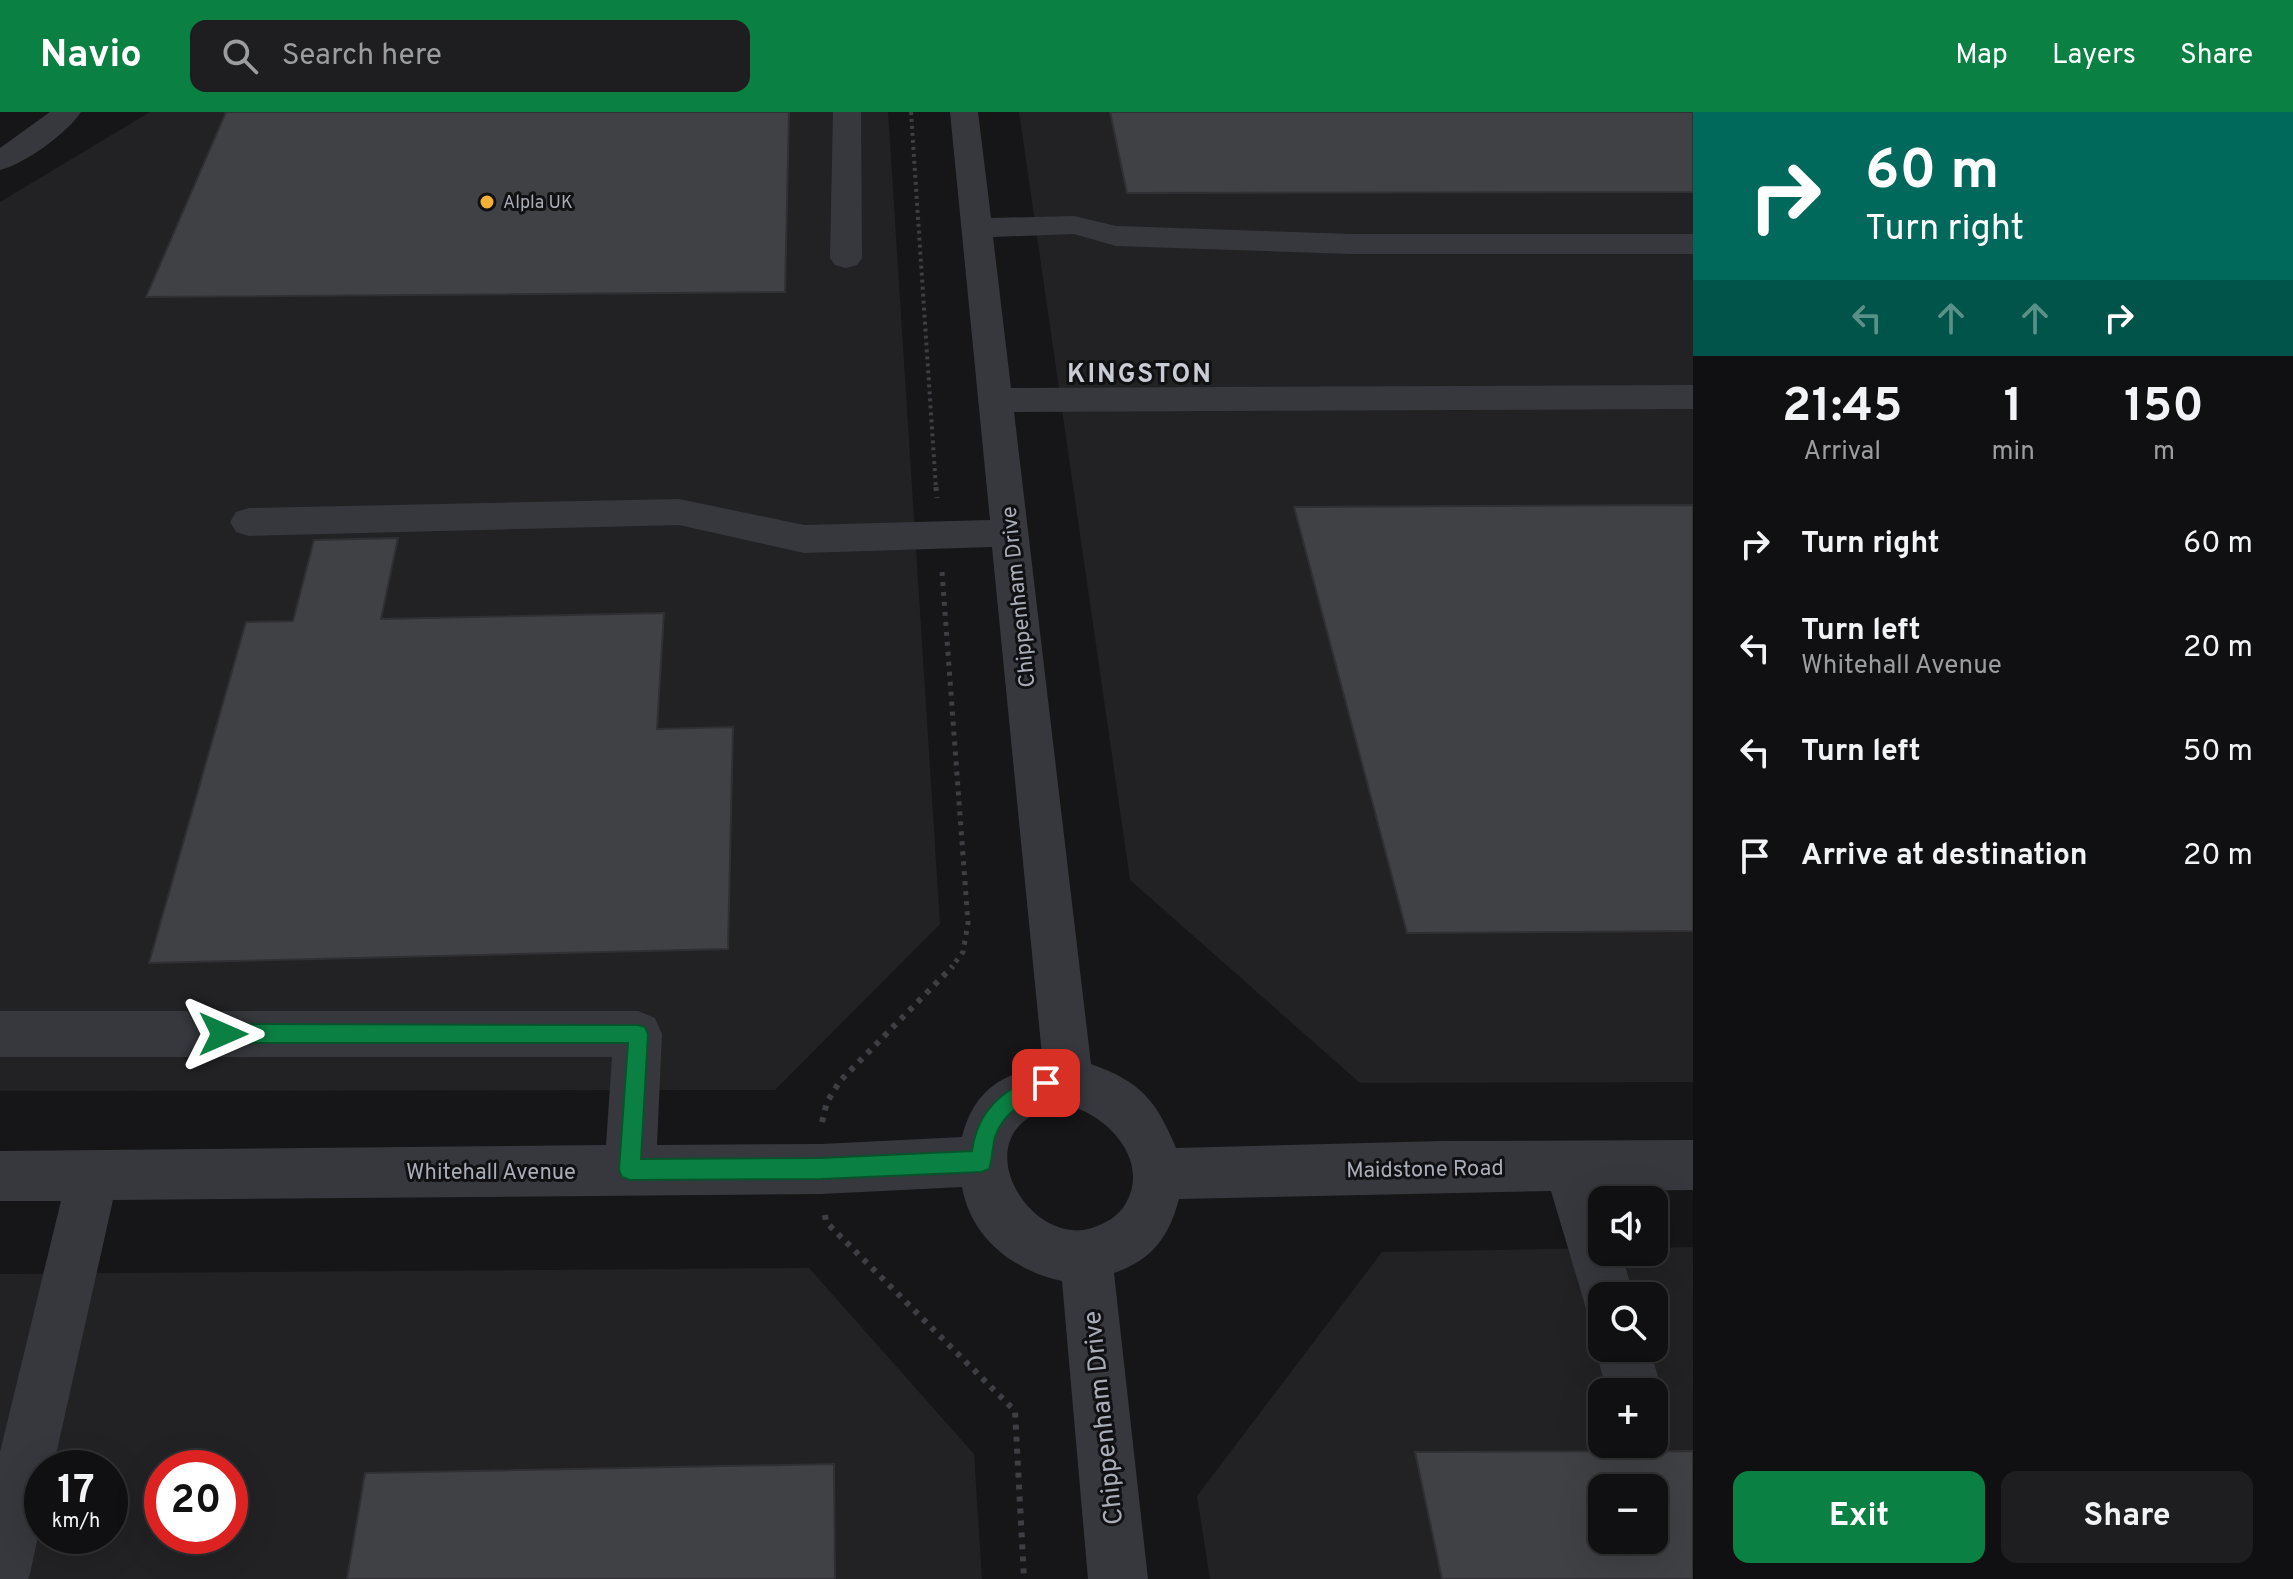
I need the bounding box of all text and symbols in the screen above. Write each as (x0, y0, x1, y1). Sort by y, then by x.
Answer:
search box (190, 20, 750, 92)
text: Navio (40, 32, 142, 81)
icon: search (218, 34, 262, 78)
text: Search here (282, 38, 442, 75)
text: Map (1955, 38, 2008, 74)
text: Layers (2052, 38, 2136, 74)
text: Share (2180, 38, 2253, 74)
text: 60 m (1865, 138, 1999, 208)
icon: right (1733, 144, 1837, 248)
place label: Alpla UK (503, 192, 573, 215)
marker: Alpla UK (478, 193, 496, 211)
text: Turn right (1865, 207, 2024, 253)
icon: left (1845, 296, 1889, 340)
icon: ahead (1929, 296, 1973, 340)
icon: ahead (2013, 296, 2057, 340)
icon: right (2097, 296, 2141, 340)
district label: KINGSTON (1067, 359, 1213, 392)
text: 21:45 (1782, 378, 1902, 438)
text: 1 (2004, 378, 2023, 438)
text: 150 (2124, 378, 2204, 438)
text: Arrival (1804, 436, 1881, 469)
text: min (1992, 436, 2035, 469)
text: m (2153, 436, 2175, 469)
street label: Chippenham Drive (997, 505, 1042, 689)
icon: right (1733, 522, 1777, 566)
text: Turn right (1801, 526, 1939, 563)
text: 60 m (2183, 526, 2253, 563)
text: Turn left (1801, 613, 1921, 650)
icon: left (1733, 626, 1777, 670)
text: 20 m (2183, 630, 2253, 667)
text: Whitehall Avenue (1801, 650, 2002, 683)
icon: left (1733, 730, 1777, 774)
text: Turn left (1801, 734, 1921, 771)
text: 50 m (2183, 734, 2253, 771)
icon: arrive (1733, 834, 1777, 878)
text: Arrive at destination (1801, 838, 2087, 875)
text: 20 m (2183, 838, 2253, 875)
position arrow (181, 992, 265, 1076)
pin (1012, 1049, 1080, 1117)
icon: arrive (1024, 1061, 1068, 1105)
street label: Maidstone Road (1346, 1156, 1504, 1185)
street label: Whitehall Avenue (406, 1160, 576, 1187)
map controls (1588, 1186, 1668, 1554)
button: sound (1588, 1186, 1668, 1266)
button: search (1588, 1282, 1668, 1362)
street label: Chippenham Drive (1077, 1309, 1132, 1526)
button: + (1588, 1378, 1668, 1458)
speed limit sign: 20 (144, 1450, 248, 1554)
text: 17 (57, 1467, 95, 1517)
button: Exit (1733, 1471, 1985, 1563)
button: Share (2001, 1471, 2253, 1563)
button: − (1588, 1474, 1668, 1554)
text: km/h (52, 1509, 100, 1535)

